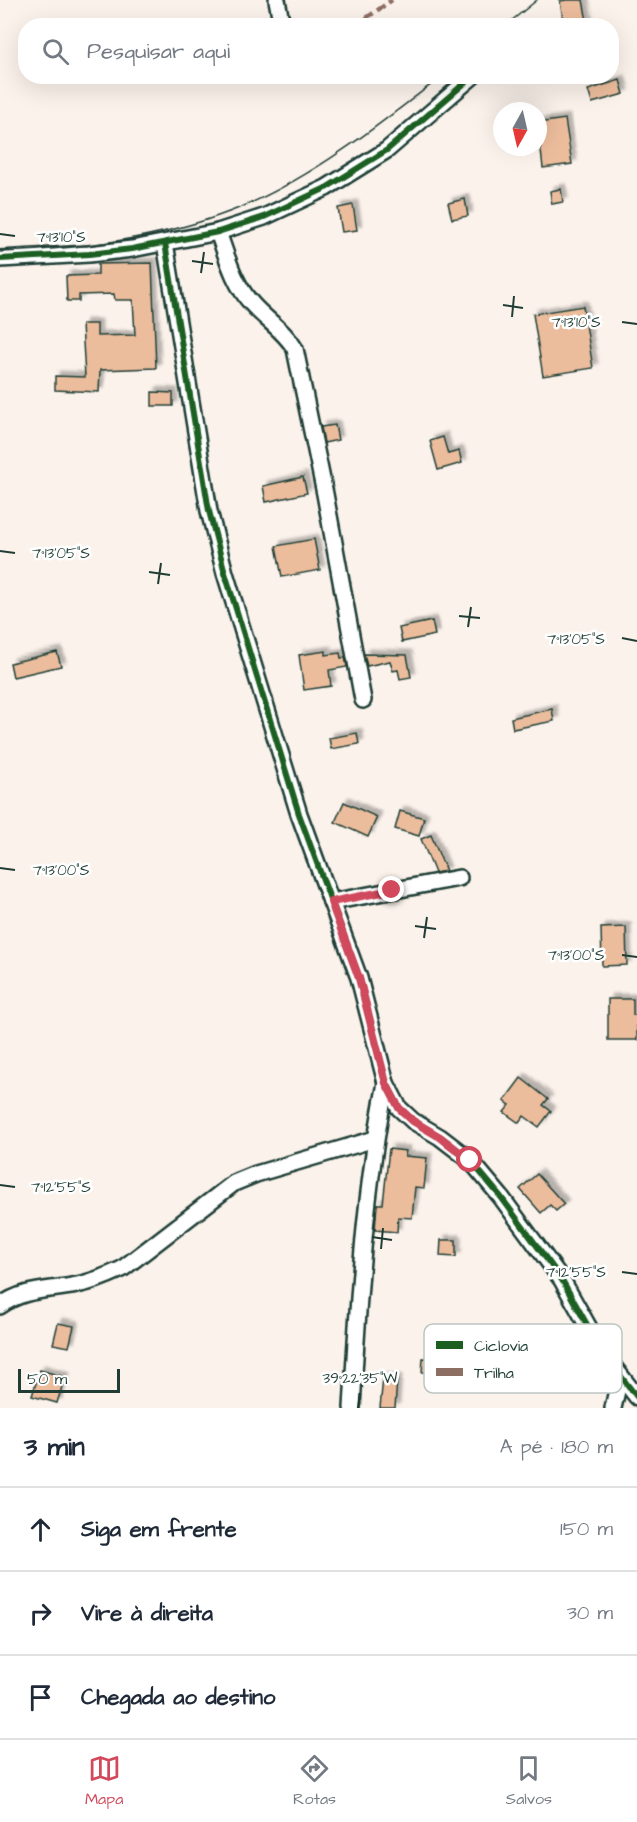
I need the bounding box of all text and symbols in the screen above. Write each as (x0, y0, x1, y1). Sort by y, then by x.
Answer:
search box (18, 18, 619, 84)
icon: search (39, 35, 72, 68)
text: Pesquisar aqui (87, 36, 230, 67)
north arrow (493, 102, 547, 156)
text: 7°13'10"S (36, 227, 86, 248)
text: 7°13'10"S (551, 312, 601, 333)
text: 7°13'05"S (32, 543, 90, 564)
text: 7°13'05"S (547, 629, 605, 650)
text: 7°13'00"S (33, 860, 90, 881)
route end (378, 876, 404, 902)
text: 7°13'00"S (548, 945, 605, 966)
route start (456, 1146, 482, 1172)
text: 7°12'55"S (31, 1177, 91, 1198)
text: 7°12'55"S (546, 1262, 606, 1283)
legend (424, 1324, 622, 1393)
text: Ciclovia (474, 1335, 528, 1357)
text: Trilha (474, 1362, 514, 1384)
scale bar (18, 1366, 120, 1394)
text: 50 m (27, 1368, 67, 1390)
text: 39°22'35"W (323, 1368, 397, 1389)
text: 3 min (24, 1429, 85, 1465)
text: A pé · 180 m (500, 1433, 613, 1461)
icon: ahead (24, 1513, 57, 1546)
text: Siga em frente (81, 1514, 237, 1545)
text: 150 m (560, 1515, 613, 1543)
icon: right (24, 1597, 57, 1630)
text: Vire à direita (81, 1598, 213, 1629)
text: 30 m (567, 1599, 613, 1627)
icon: arrive (24, 1681, 57, 1714)
text: Chegada ao destino (81, 1682, 275, 1713)
tab: Mapa (85, 1752, 123, 1810)
tab: Rotas (293, 1752, 336, 1810)
tab: Salvos (506, 1752, 552, 1810)

